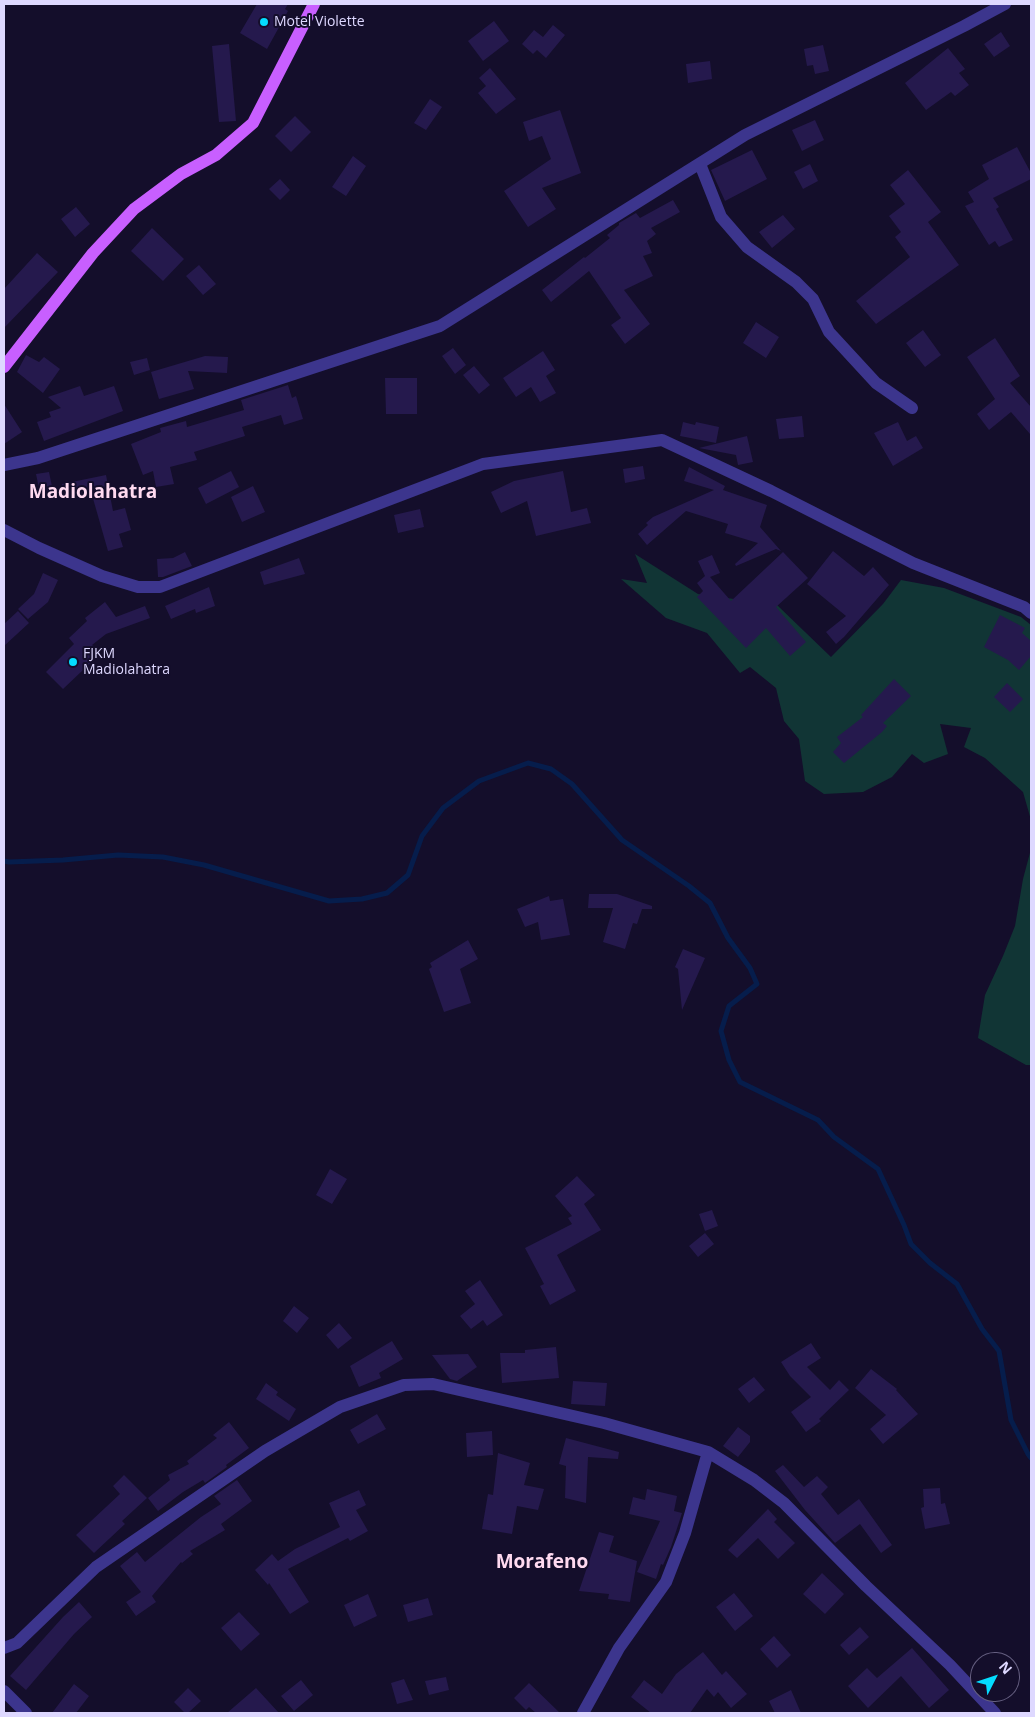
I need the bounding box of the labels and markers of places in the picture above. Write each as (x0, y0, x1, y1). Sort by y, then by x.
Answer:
place label: Motel Violette (274, 14, 365, 30)
marker: Motel Violette (258, 16, 270, 28)
place label: FJKM Madiolahatra (83, 646, 170, 679)
marker: FJKM Madiolahatra (67, 656, 79, 668)

